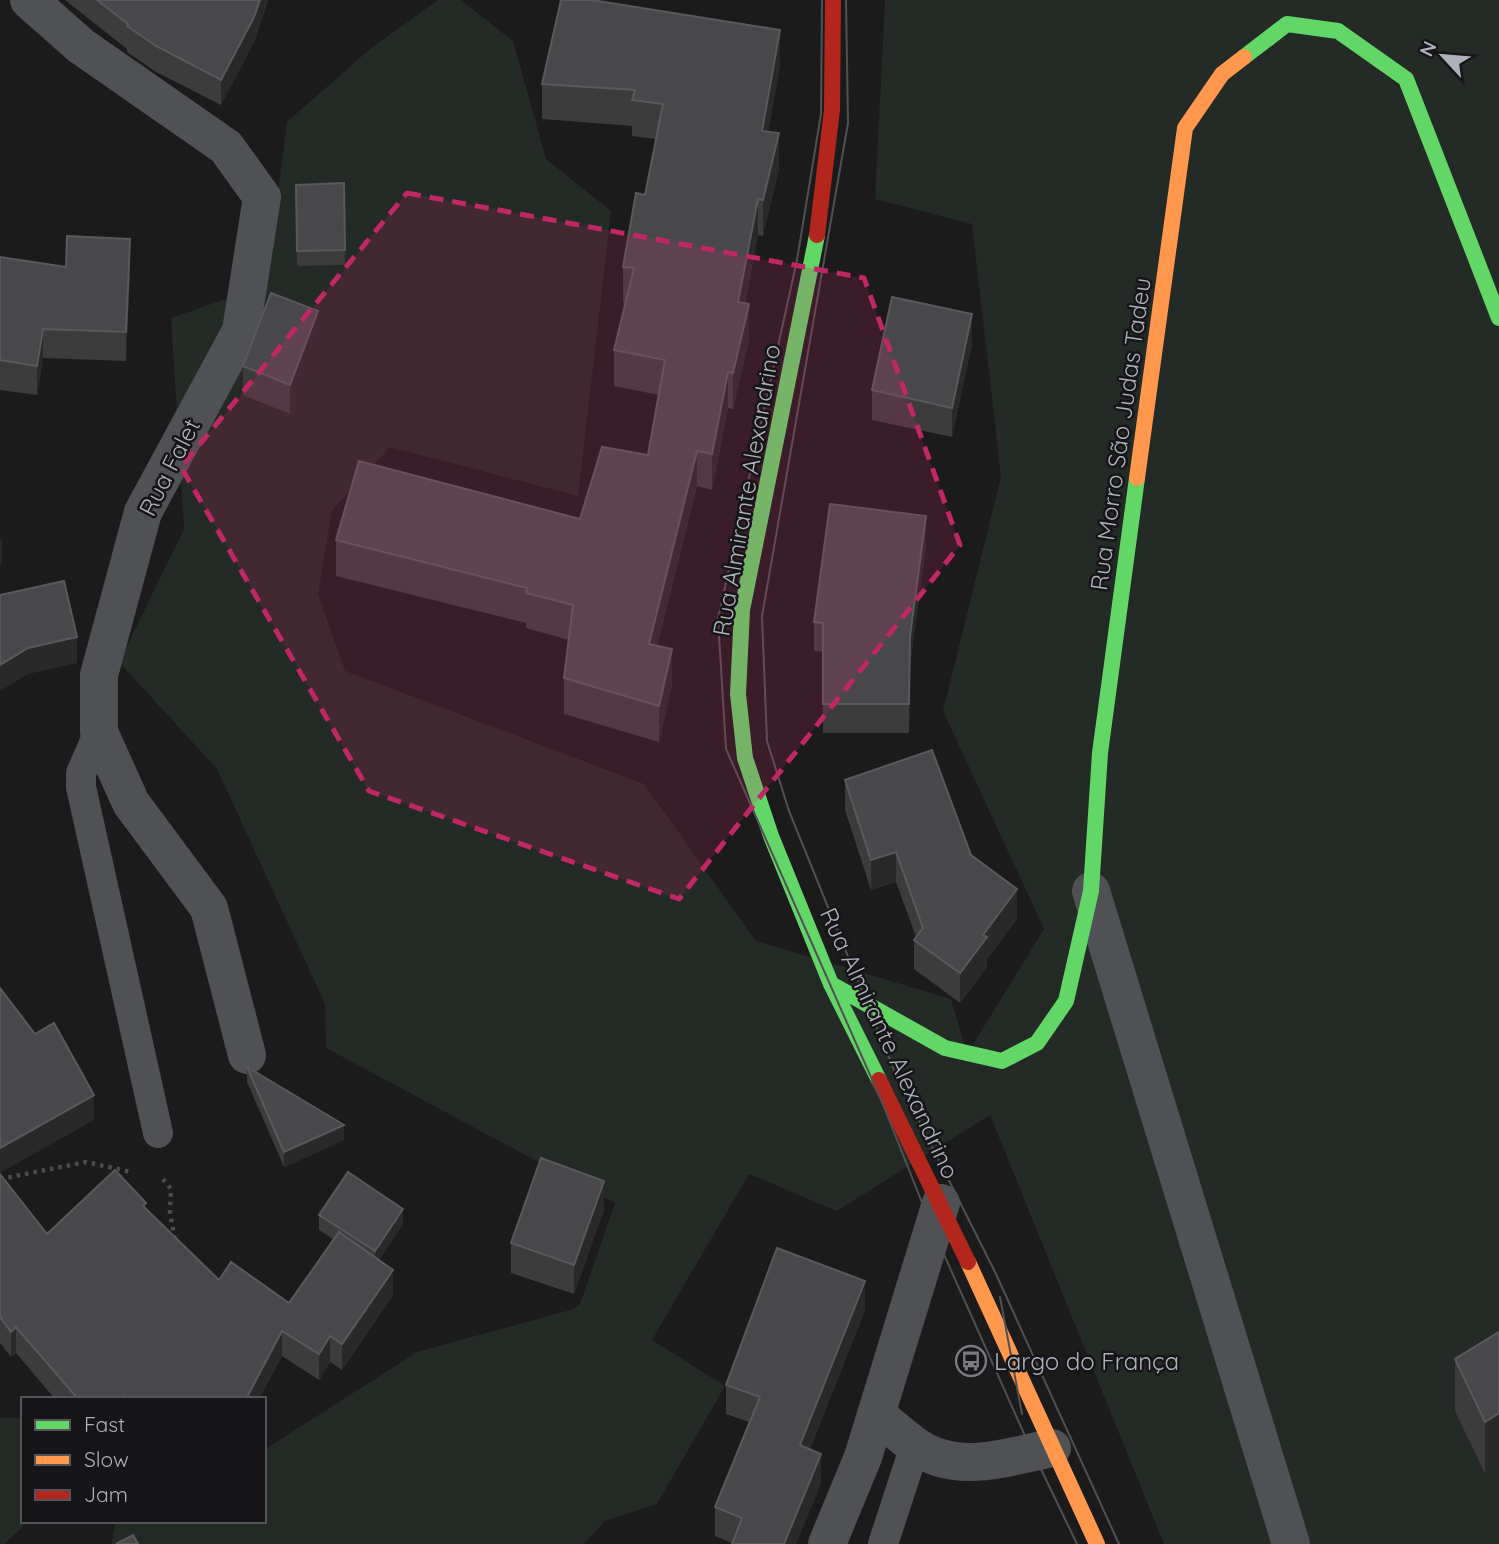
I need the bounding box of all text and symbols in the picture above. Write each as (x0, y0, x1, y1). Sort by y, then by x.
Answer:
north arrow (1408, 21, 1478, 91)
text: N (1414, 37, 1442, 60)
street label: Rua Morro São Judas Tadeu (1083, 276, 1157, 592)
street label: Rua Almirante Alexandrino (706, 342, 786, 638)
street label: Rua Falet (132, 413, 206, 521)
street label: Rua Almirante Alexandrino (814, 903, 966, 1183)
bus stop icon: Largo do França (954, 1344, 988, 1378)
place label: Largo do França (994, 1346, 1179, 1376)
legend (21, 1397, 266, 1523)
text: Fast (84, 1411, 125, 1437)
text: Slow (84, 1446, 129, 1472)
text: Jam (84, 1481, 128, 1507)

